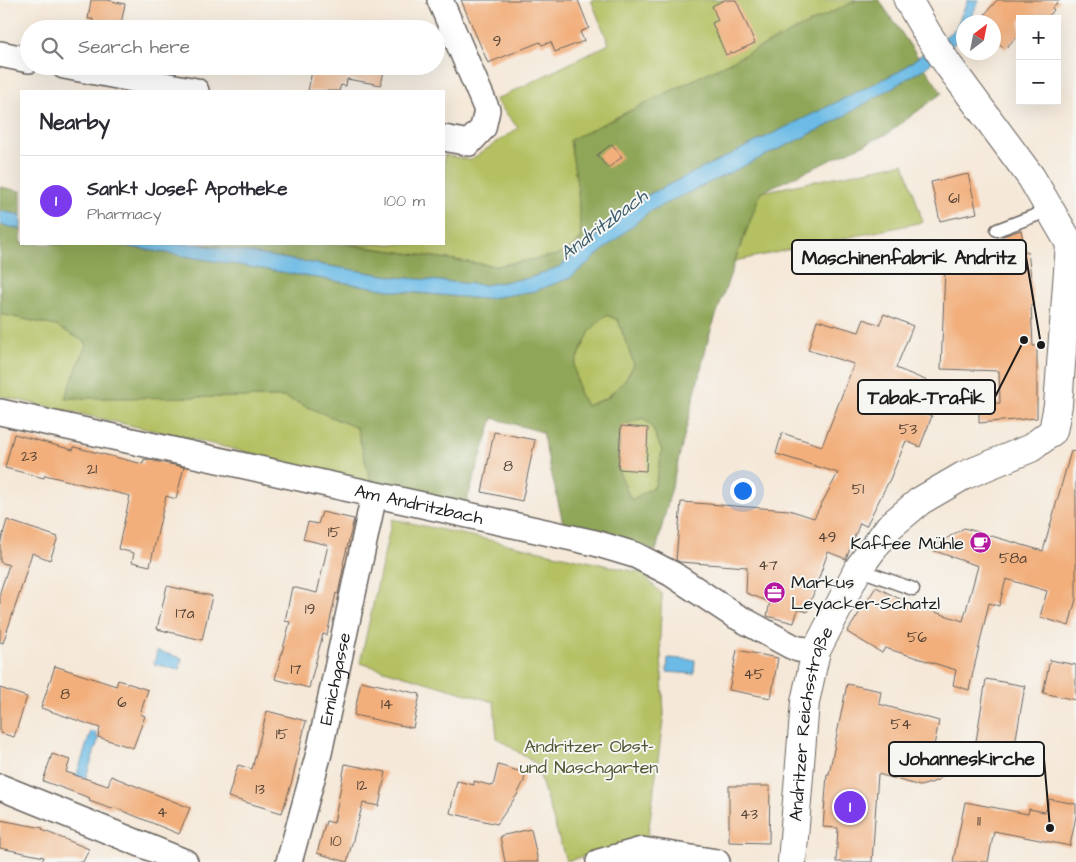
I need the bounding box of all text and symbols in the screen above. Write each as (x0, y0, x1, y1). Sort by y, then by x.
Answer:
north arrow (956, 15, 1001, 60)
map controls (1016, 15, 1061, 105)
button: + (1016, 15, 1061, 60)
search box (20, 20, 445, 75)
house number: 9 (493, 31, 501, 52)
icon: search (38, 34, 66, 62)
text: Search here (78, 34, 190, 61)
button: − (1016, 60, 1061, 105)
text: Nearby (40, 108, 110, 137)
text: Sankt Josef Apotheke (87, 176, 288, 203)
water label: Andritzbach (554, 182, 655, 267)
house number: 61 (948, 188, 960, 209)
text: 1 (55, 190, 57, 212)
text: 100 m (384, 190, 425, 212)
text: Pharmacy (87, 203, 162, 225)
callout: Maschinenfabrik Andritz (792, 240, 1026, 274)
text: Maschinenfabrik Andritz (802, 245, 1017, 272)
callout: Tabak-Trafik (858, 380, 995, 414)
text: Tabak-Trafik (866, 385, 985, 412)
house number: 53 (899, 419, 917, 440)
house number: 23 (21, 446, 37, 467)
house number: 8 (503, 456, 513, 477)
house number: 21 (87, 459, 97, 480)
street label: Am Andritzbach (352, 478, 486, 531)
your location (730, 478, 756, 504)
house number: 51 (852, 479, 864, 500)
house number: 15 (328, 522, 341, 543)
house number: 49 (818, 527, 836, 548)
place label: Kaffee Mühle (850, 531, 964, 556)
cafe icon: Kaffee Mühle (968, 531, 992, 555)
house number: 58a (999, 548, 1027, 569)
house number: 47 (758, 555, 778, 576)
place label: Markus Leyacker-Schatzl (791, 570, 940, 617)
office icon: Markus Leyacker-Schatzl (763, 580, 787, 604)
house number: 19 (305, 599, 315, 620)
house number: 17a (176, 603, 195, 624)
street label: Andritzer Reichsstraße (783, 622, 840, 822)
house number: 56 (907, 627, 928, 648)
street label: Emichgasse (313, 630, 357, 727)
house number: 17 (290, 659, 302, 680)
house number: 45 (744, 664, 765, 685)
house number: 8 (60, 684, 70, 705)
house number: 6 (117, 692, 127, 713)
house number: 14 (381, 694, 393, 715)
house number: 54 (891, 714, 911, 735)
house number: 15 (276, 724, 289, 745)
park label: Andritzer Obst- und Naschgarten (520, 734, 658, 781)
callout: Johanneskirche (889, 742, 1044, 776)
text: Johanneskirche (898, 746, 1035, 773)
house number: 12 (357, 775, 368, 796)
house number: 13 (255, 779, 265, 800)
pin: 1 (834, 788, 866, 826)
house number: 4 (157, 802, 167, 823)
house number: 43 (740, 804, 758, 825)
house number: 11 (977, 811, 981, 832)
house number: 10 (330, 831, 342, 852)

